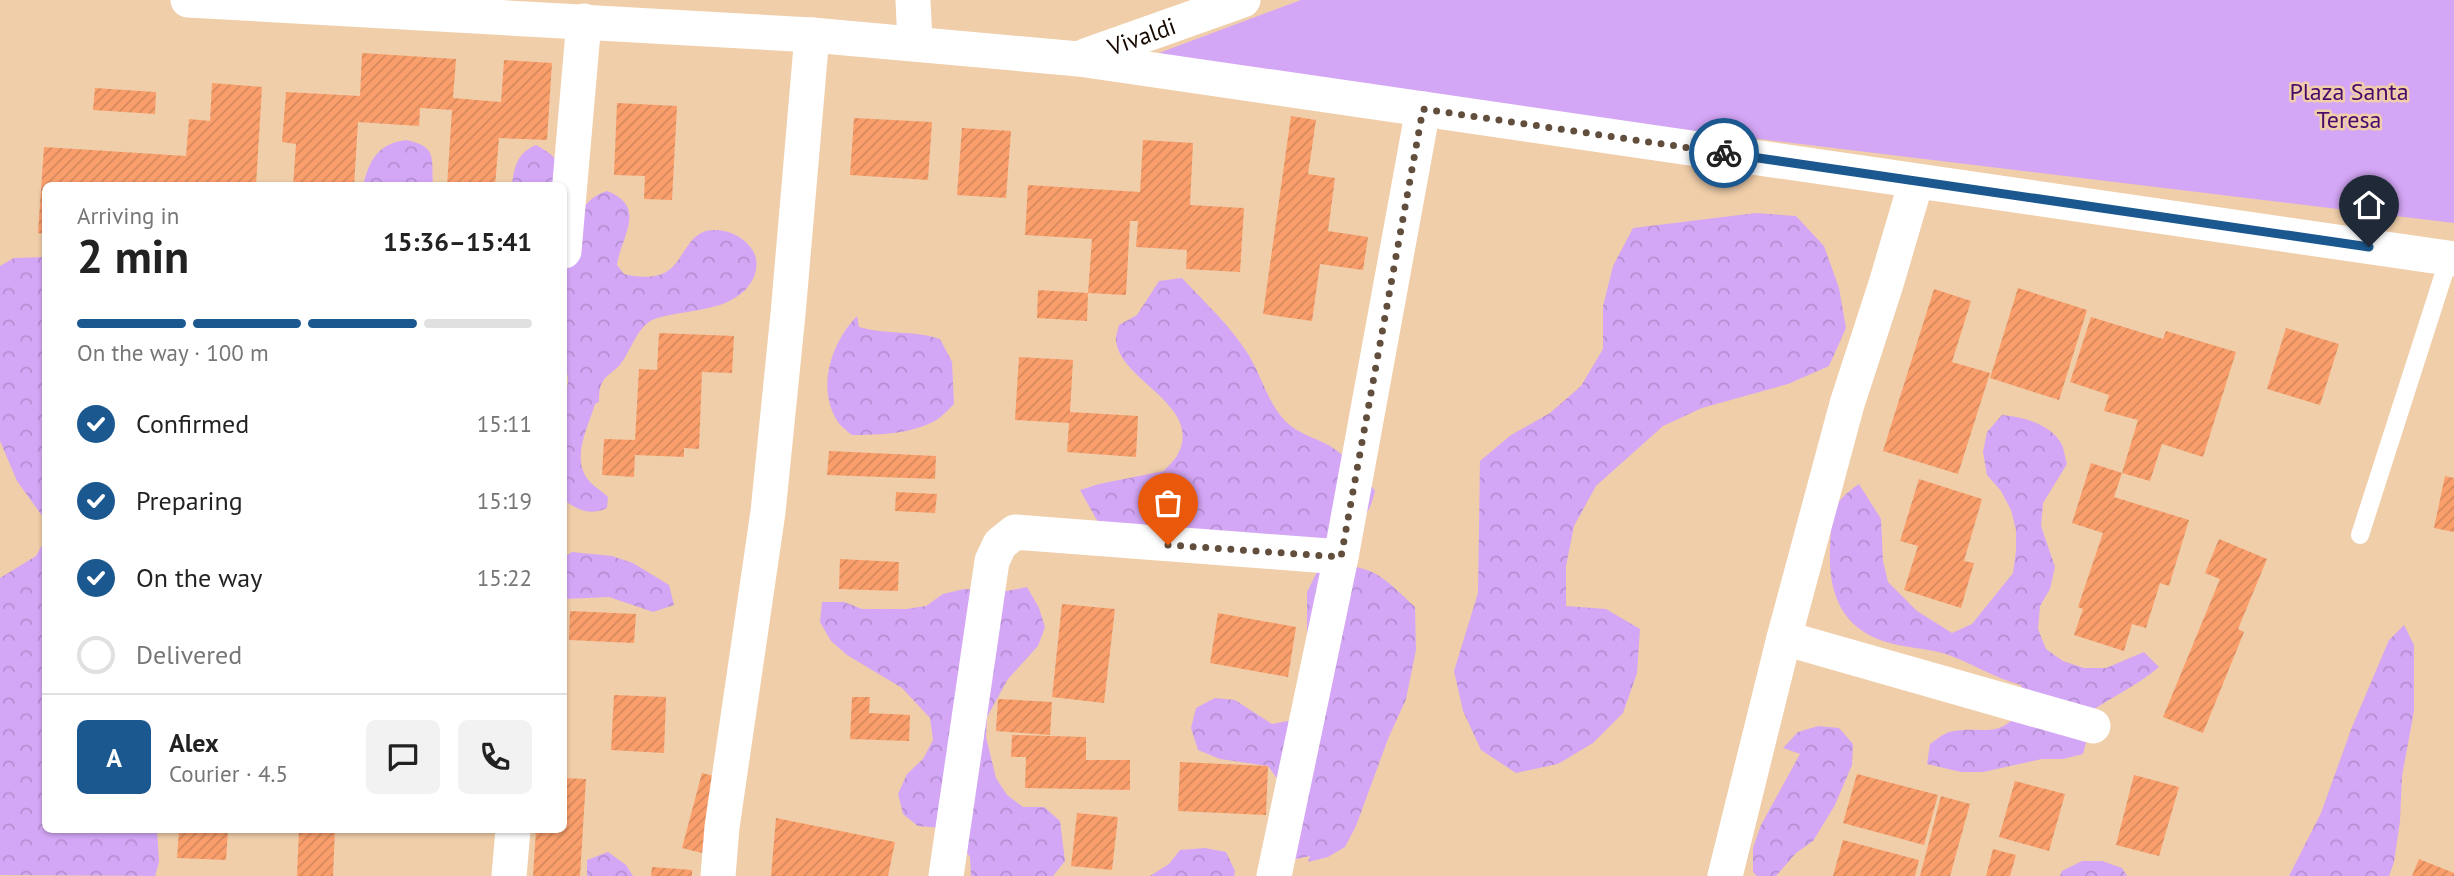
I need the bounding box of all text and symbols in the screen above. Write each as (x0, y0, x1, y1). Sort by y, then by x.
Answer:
street label: Vivaldi (1102, 10, 1180, 63)
park label: Plaza Santa Teresa (2289, 76, 2409, 135)
courier (1689, 118, 1759, 188)
icon: bike (1705, 134, 1743, 172)
pin (2339, 175, 2399, 247)
icon: home (2350, 186, 2388, 224)
text: Arriving in (77, 201, 179, 230)
text: 15:36–15:41 (383, 225, 532, 258)
text: 2 min (77, 226, 189, 286)
text: On the way · 100 m (77, 338, 269, 367)
icon: check (77, 405, 115, 443)
text: Confirmed (136, 407, 249, 440)
text: 15:11 (477, 409, 532, 438)
pin (1138, 473, 1198, 545)
icon: check (77, 482, 115, 520)
text: Preparing (136, 484, 243, 517)
icon: bag (1149, 484, 1187, 522)
text: 15:19 (477, 486, 532, 515)
icon: check (77, 559, 115, 597)
text: On the way (136, 561, 262, 594)
text: 15:22 (477, 563, 532, 592)
text: Delivered (136, 638, 242, 671)
button: chat (366, 720, 440, 794)
button: phone (458, 720, 532, 794)
text: Alex (169, 726, 219, 759)
text: A (106, 741, 122, 774)
text: Courier · 4.5 (169, 759, 288, 788)

